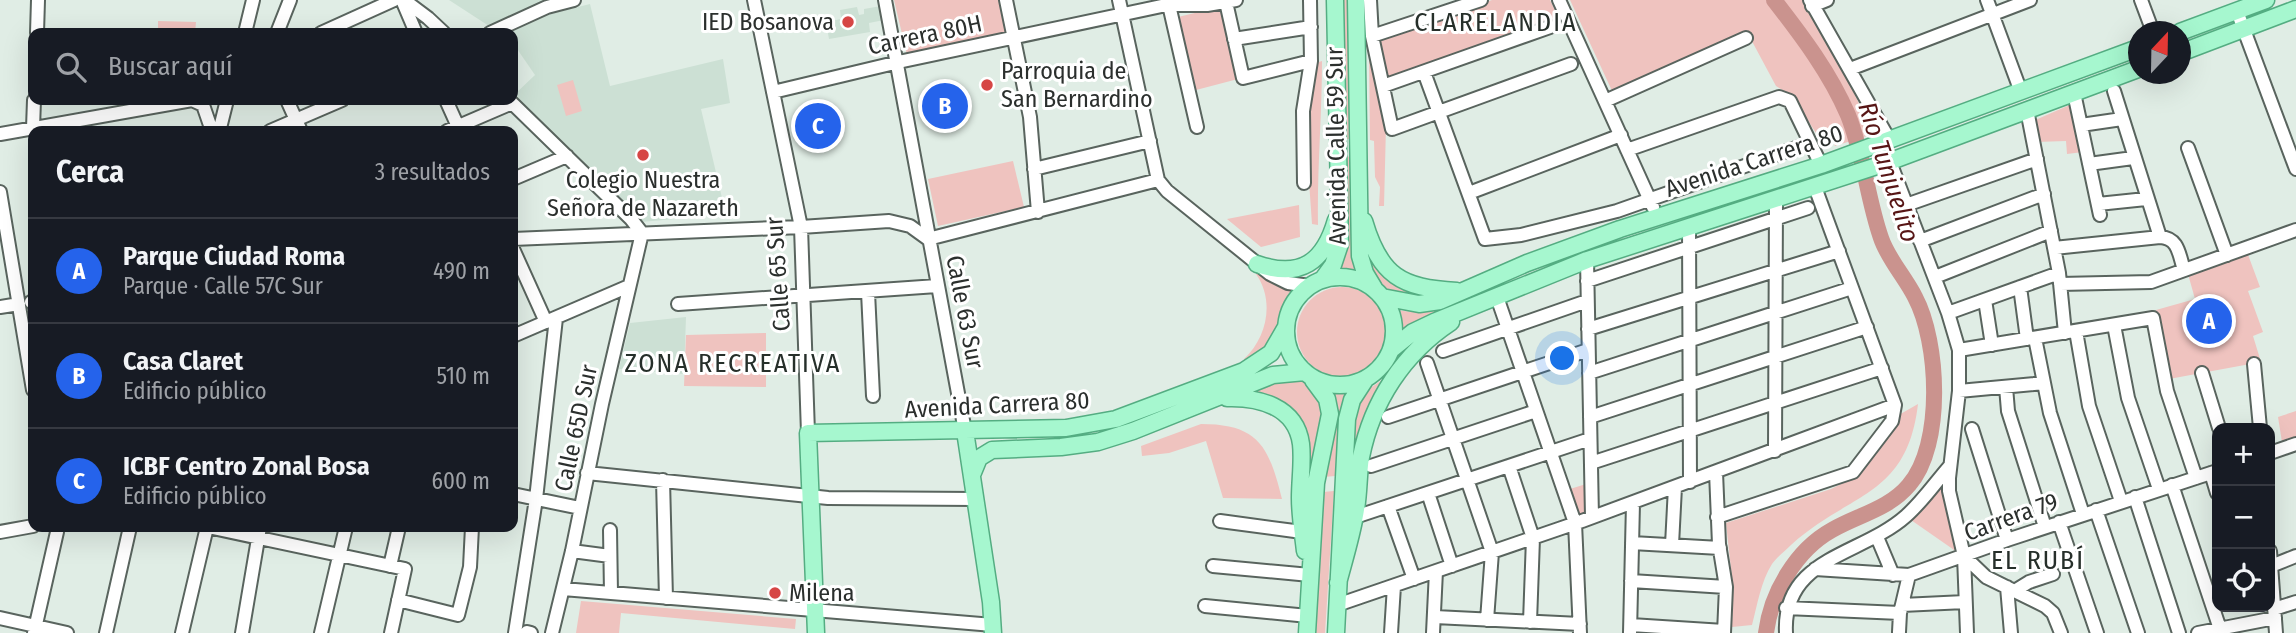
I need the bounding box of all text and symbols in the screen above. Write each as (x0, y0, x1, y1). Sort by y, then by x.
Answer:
district label: CLARELANDIA (1414, 7, 1578, 38)
place label: IED Bosanova (702, 8, 834, 36)
street label: Carrera 80H (865, 9, 985, 61)
marker: IED Bosanova (840, 14, 856, 30)
north arrow (2128, 21, 2191, 84)
search box (28, 28, 518, 105)
street label: Avenida Calle 59 Sur (1320, 46, 1352, 245)
icon: search (52, 48, 90, 86)
text: Buscar aquí (108, 51, 233, 82)
place label: Parroquia de San Bernardino (1001, 57, 1153, 113)
marker: Parroquia de San Bernardino (979, 77, 995, 93)
pin: B (922, 80, 968, 132)
water label: Río Tunjuelito (1851, 98, 1926, 246)
pin: C (795, 100, 841, 152)
street label: Avenida Carrera 80 (1662, 119, 1846, 203)
marker: Colegio Nuestra Señora de Nazareth (635, 147, 651, 163)
text: Cerca (56, 154, 124, 190)
text: 3 resultados (375, 158, 490, 186)
place label: Colegio Nuestra Señora de Nazareth (547, 166, 739, 222)
street label: Calle 65 Sur (760, 215, 796, 332)
text: Parque Ciudad Roma (123, 241, 345, 272)
street label: Calle 63 Sur (940, 253, 990, 371)
text: A (73, 257, 85, 285)
text: 490 m (433, 257, 490, 285)
text: Parque · Calle 57C Sur (123, 272, 323, 300)
pin: A (2186, 295, 2232, 347)
your location (1545, 341, 1579, 375)
text: Casa Claret (123, 346, 243, 377)
district label: ZONA RECREATIVA (625, 348, 841, 379)
text: B (73, 362, 85, 390)
text: 510 m (437, 362, 490, 390)
street label: Calle 65D Sur (549, 362, 603, 494)
text: Edificio público (123, 377, 267, 405)
street label: Avenida Carrera 80 (904, 386, 1090, 424)
map controls (2212, 423, 2275, 612)
button: + (2212, 423, 2275, 486)
text: ICBF Centro Zonal Bosa (123, 451, 370, 482)
text: C (73, 467, 85, 495)
text: 600 m (432, 467, 490, 495)
text: Edificio público (123, 482, 267, 510)
button: − (2212, 486, 2275, 549)
street label: Carrera 79 (1960, 487, 2062, 547)
district label: EL RUBÍ (1991, 545, 2085, 576)
button: locate (2212, 549, 2275, 612)
place label: Milena (789, 579, 855, 607)
marker: Milena (767, 585, 783, 601)

